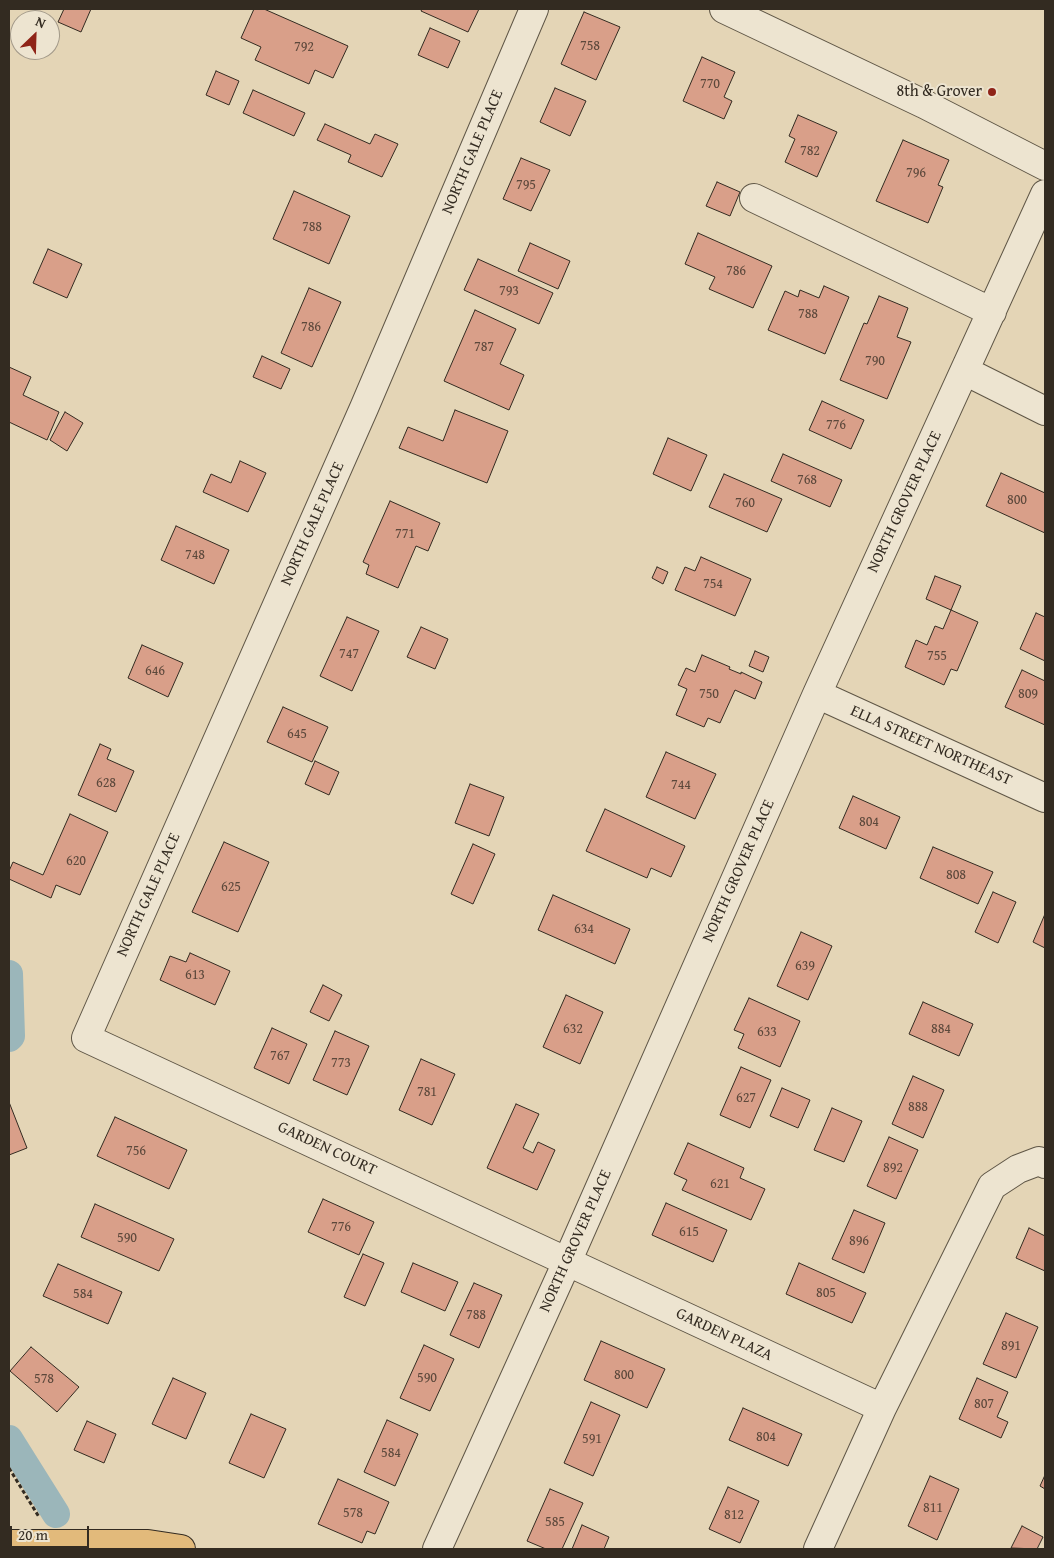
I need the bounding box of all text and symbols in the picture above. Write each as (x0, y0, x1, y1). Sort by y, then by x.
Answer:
north arrow (10, 10, 60, 60)
text: N (32, 11, 49, 33)
house number: 758 (580, 38, 600, 54)
house number: 792 (294, 39, 314, 55)
house number: 770 (700, 76, 720, 92)
place label: 8th & Grover (896, 82, 982, 102)
marker: 8th & Grover (986, 86, 998, 98)
street label: NORTH GALE PLACE (438, 87, 508, 217)
house number: 782 (800, 143, 820, 159)
house number: 796 (906, 165, 926, 181)
house number: 795 (516, 177, 536, 193)
house number: 788 (302, 219, 322, 235)
house number: 786 (726, 263, 746, 279)
house number: 793 (499, 283, 519, 299)
house number: 788 (798, 306, 818, 322)
house number: 786 (301, 319, 321, 335)
house number: 787 (474, 339, 494, 355)
house number: 790 (865, 353, 885, 369)
house number: 776 (826, 417, 846, 433)
street label: NORTH GROVER PLACE (864, 428, 946, 576)
street label: NORTH GALE PLACE (277, 459, 349, 589)
house number: 768 (797, 472, 817, 488)
house number: 800 (1007, 492, 1027, 508)
house number: 760 (735, 495, 755, 511)
house number: 771 (395, 526, 415, 542)
house number: 748 (185, 547, 205, 563)
house number: 754 (703, 576, 723, 592)
house number: 747 (339, 646, 359, 662)
house number: 755 (927, 648, 947, 664)
house number: 646 (145, 663, 165, 679)
house number: 750 (699, 686, 719, 702)
house number: 809 (1018, 686, 1038, 702)
street label: ELLA STREET NORTHEAST (847, 702, 1015, 790)
house number: 645 (287, 726, 307, 742)
house number: 628 (96, 775, 116, 791)
house number: 744 (671, 777, 691, 793)
street label: NORTH GROVER PLACE (699, 797, 779, 945)
house number: 804 (859, 814, 879, 830)
street label: NORTH GALE PLACE (113, 830, 185, 960)
house number: 620 (66, 853, 86, 869)
house number: 808 (946, 867, 966, 883)
house number: 625 (221, 879, 241, 895)
house number: 634 (574, 921, 594, 937)
house number: 639 (795, 958, 815, 974)
house number: 613 (185, 967, 205, 983)
house number: 632 (563, 1021, 583, 1037)
house number: 884 (931, 1021, 951, 1037)
house number: 633 (757, 1024, 777, 1040)
house number: 767 (270, 1048, 290, 1064)
house number: 773 (331, 1055, 351, 1071)
house number: 781 (417, 1084, 437, 1100)
house number: 627 (736, 1090, 756, 1106)
house number: 888 (908, 1099, 928, 1115)
street label: GARDEN COURT (274, 1118, 380, 1180)
house number: 756 (126, 1143, 146, 1159)
house number: 892 (883, 1160, 903, 1176)
street label: NORTH GROVER PLACE (536, 1167, 616, 1315)
house number: 621 (710, 1176, 730, 1192)
house number: 776 (331, 1219, 351, 1235)
house number: 615 (679, 1224, 699, 1240)
house number: 590 (117, 1230, 137, 1246)
house number: 896 (849, 1233, 869, 1249)
house number: 805 (816, 1285, 836, 1301)
house number: 584 (73, 1286, 93, 1302)
street label: GARDEN PLAZA (673, 1304, 775, 1366)
house number: 788 (466, 1307, 486, 1323)
house number: 891 (1001, 1338, 1021, 1354)
house number: 800 (614, 1367, 634, 1383)
house number: 590 (417, 1370, 437, 1386)
house number: 578 (34, 1371, 54, 1387)
house number: 807 (974, 1396, 994, 1412)
house number: 804 (756, 1429, 776, 1445)
house number: 591 (582, 1431, 602, 1447)
house number: 584 (381, 1445, 401, 1461)
house number: 811 (923, 1500, 943, 1516)
house number: 578 (343, 1505, 363, 1521)
house number: 812 (724, 1507, 744, 1523)
house number: 585 (545, 1514, 565, 1530)
scale bar (12, 1516, 91, 1548)
text: 20 m (18, 1524, 48, 1545)

